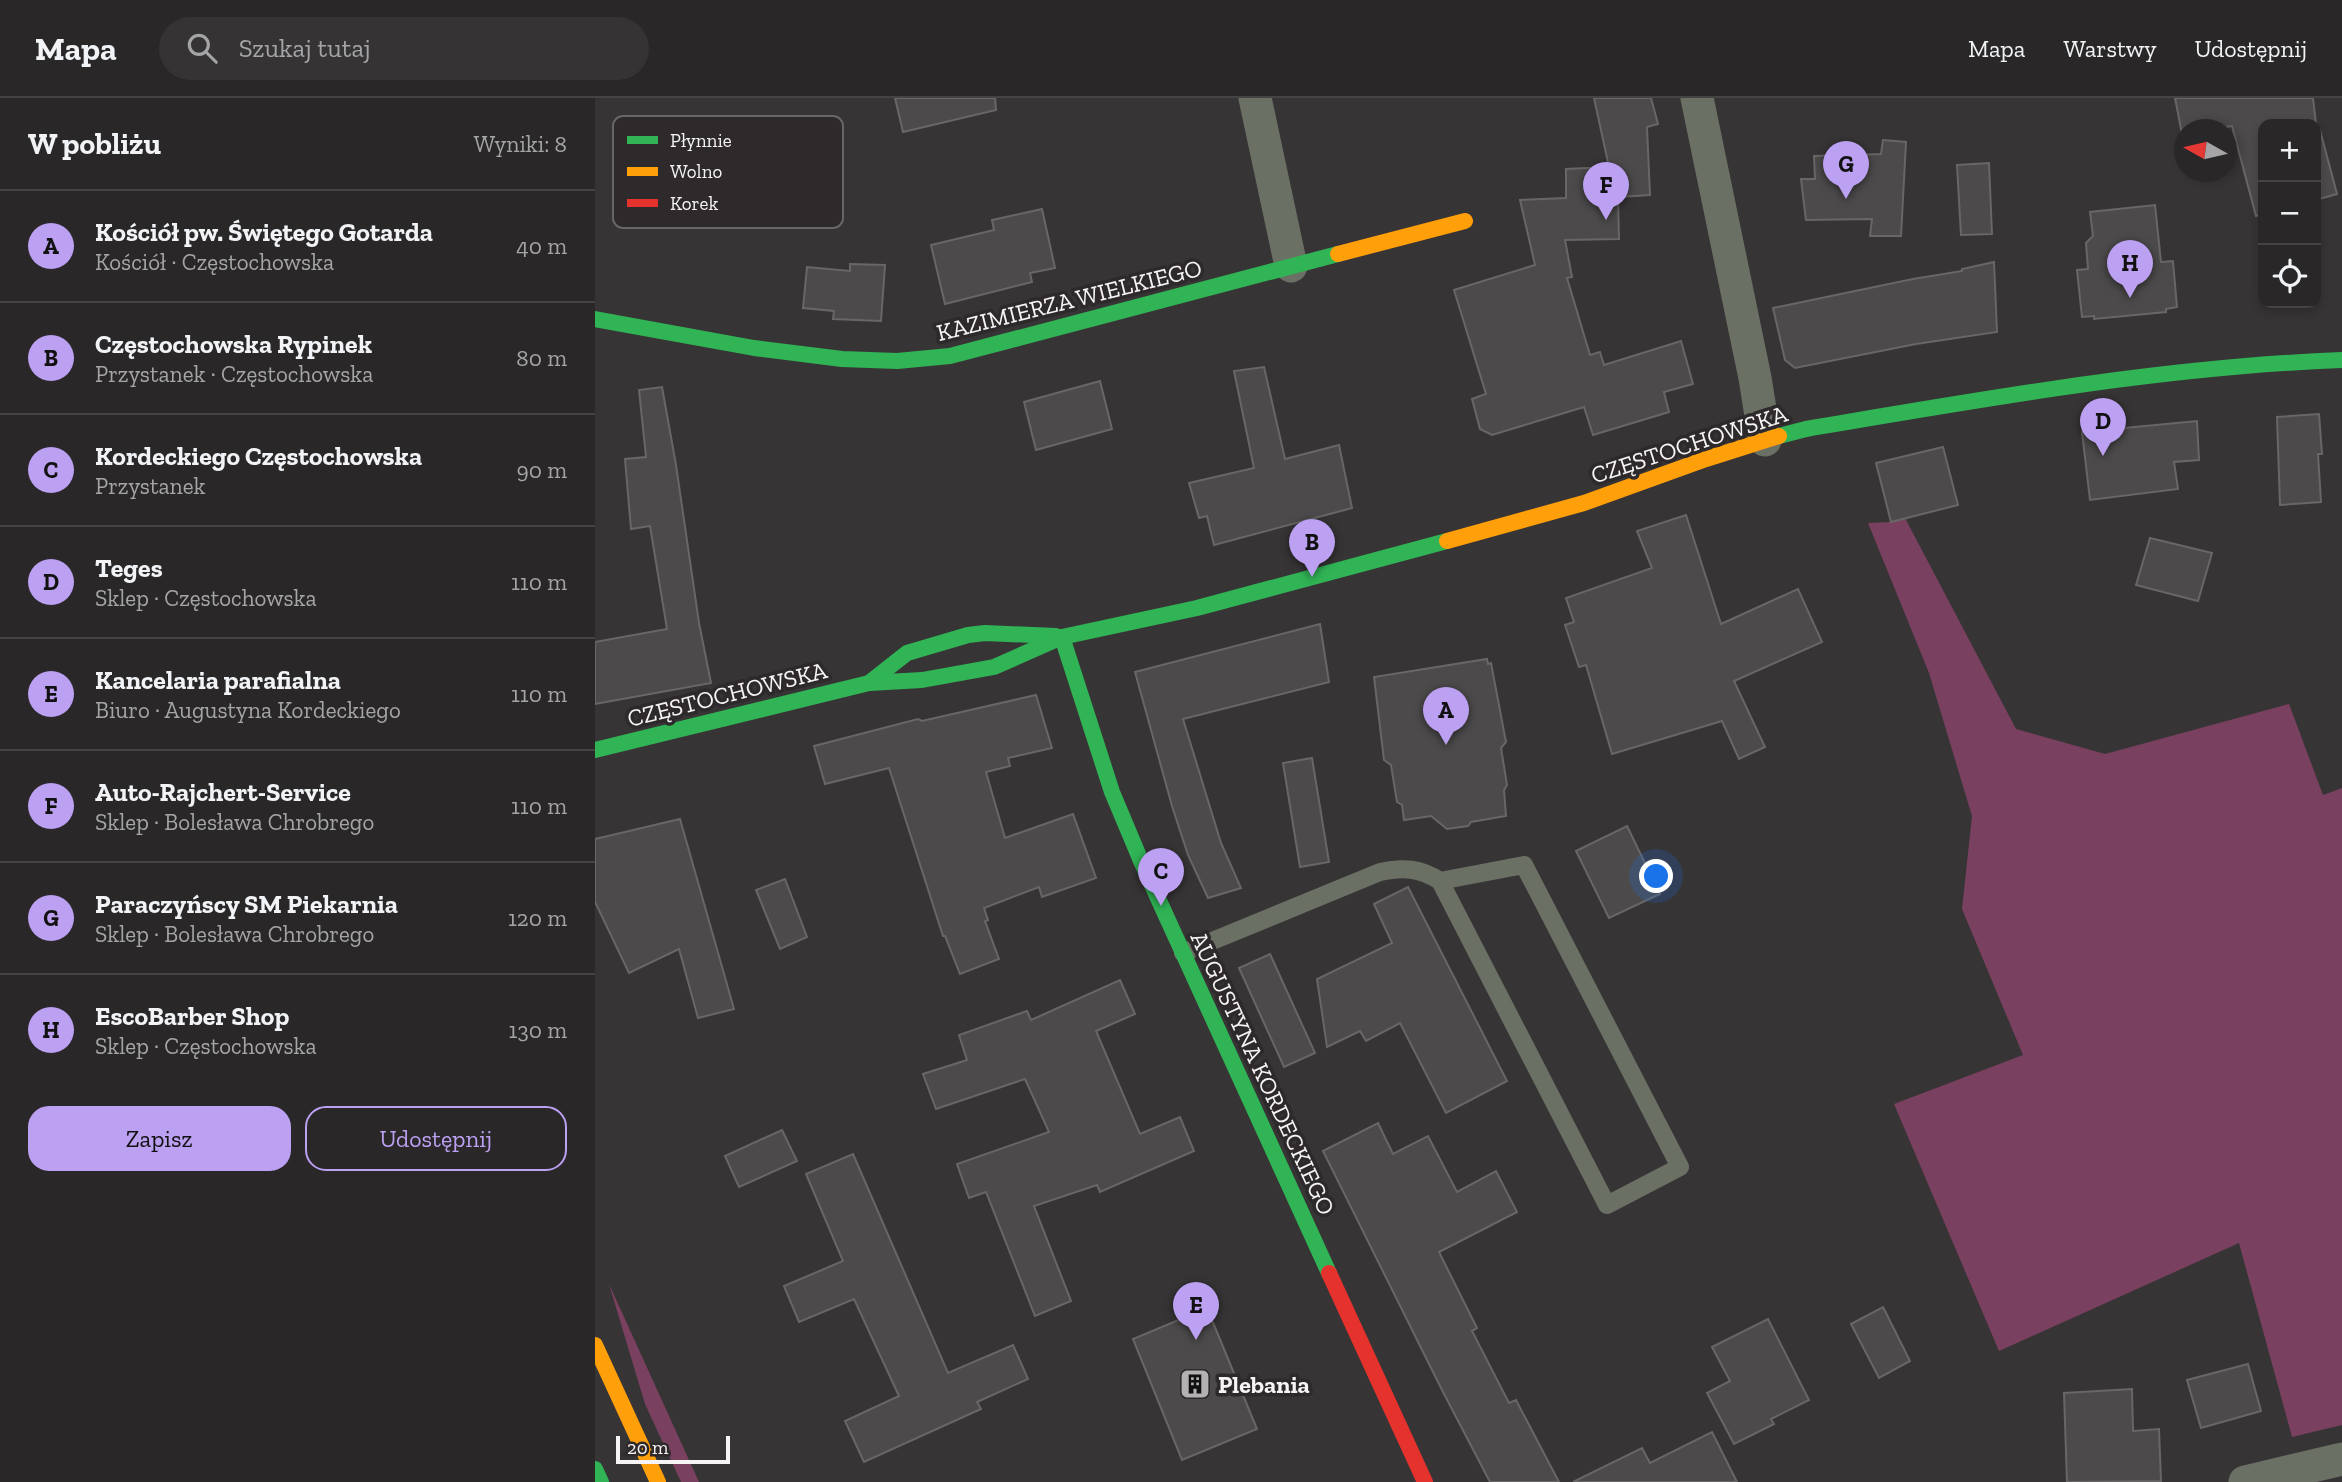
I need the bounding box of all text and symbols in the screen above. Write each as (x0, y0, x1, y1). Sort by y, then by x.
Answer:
search box (159, 17, 649, 80)
text: Mapa (35, 29, 117, 68)
icon: search (183, 29, 221, 67)
text: Szukaj tutaj (239, 32, 371, 64)
text: Mapa (1968, 34, 2025, 63)
text: Warstwy (2063, 34, 2157, 63)
text: Udostępnij (2195, 34, 2307, 63)
legend (613, 116, 843, 228)
north arrow (2174, 119, 2237, 182)
map controls (2258, 119, 2321, 308)
button: + (2258, 119, 2321, 182)
text: W pobliżu (28, 126, 161, 162)
text: Płynnie (670, 129, 732, 152)
text: Wyniki: 8 (474, 130, 567, 158)
pin: G (1823, 141, 1869, 199)
text: Wolno (670, 160, 723, 183)
pin: F (1583, 162, 1629, 220)
button: − (2258, 182, 2321, 245)
text: Korek (670, 192, 718, 215)
text: Kościół pw. Świętego Gotarda (95, 216, 433, 248)
text: A (43, 232, 59, 260)
text: 40 m (516, 232, 567, 260)
pin: H (2107, 240, 2153, 298)
button: locate (2258, 245, 2321, 308)
text: Kościół · Częstochowska (95, 248, 334, 276)
street label: KAZIMIERZA WIELKIEGO (933, 253, 1205, 347)
text: Częstochowska Rypinek (95, 328, 372, 360)
text: B (44, 344, 58, 372)
text: 80 m (516, 344, 567, 372)
text: Przystanek · Częstochowska (95, 360, 373, 388)
street label: CZĘSTOCHOWSKA (1587, 398, 1791, 489)
pin: D (2080, 398, 2126, 456)
text: Kordeckiego Częstochowska (95, 440, 422, 472)
text: C (44, 456, 58, 484)
text: 90 m (516, 456, 567, 484)
text: Przystanek (95, 472, 206, 500)
pin: B (1289, 519, 1335, 577)
text: Teges (95, 552, 163, 584)
text: D (43, 568, 59, 596)
text: 110 m (511, 568, 567, 596)
text: Sklep · Częstochowska (95, 584, 317, 612)
street label: CZĘSTOCHOWSKA (624, 655, 830, 733)
text: Kancelaria parafialna (95, 664, 341, 696)
text: E (44, 680, 58, 708)
text: 110 m (511, 680, 567, 708)
pin: A (1423, 687, 1469, 745)
text: Biuro · Augustyna Kordeckiego (95, 696, 401, 724)
text: Auto-Rajchert-Service (95, 776, 351, 808)
text: F (44, 792, 58, 820)
text: 110 m (511, 792, 567, 820)
text: Sklep · Bolesława Chrobrego (95, 808, 374, 836)
pin: C (1138, 848, 1184, 906)
your location (1639, 859, 1673, 893)
text: Paraczyńscy SM Piekarnia (95, 888, 398, 920)
text: G (43, 904, 59, 932)
text: 120 m (508, 904, 567, 932)
text: Sklep · Bolesława Chrobrego (95, 920, 374, 948)
street label: AUGUSTYNA KORDECKIEGO (1184, 927, 1342, 1219)
text: EscoBarber Shop (95, 1000, 289, 1032)
text: H (42, 1016, 60, 1044)
text: 130 m (509, 1016, 567, 1044)
text: Sklep · Częstochowska (95, 1032, 317, 1060)
button: Zapisz (28, 1106, 291, 1171)
button: Udostępnij (305, 1106, 567, 1171)
pin: E (1173, 1282, 1219, 1340)
building icon: Plebania (1178, 1367, 1212, 1401)
place label: Plebania (1218, 1370, 1310, 1399)
scale bar (616, 1433, 730, 1465)
text: 20 m (627, 1436, 668, 1459)

